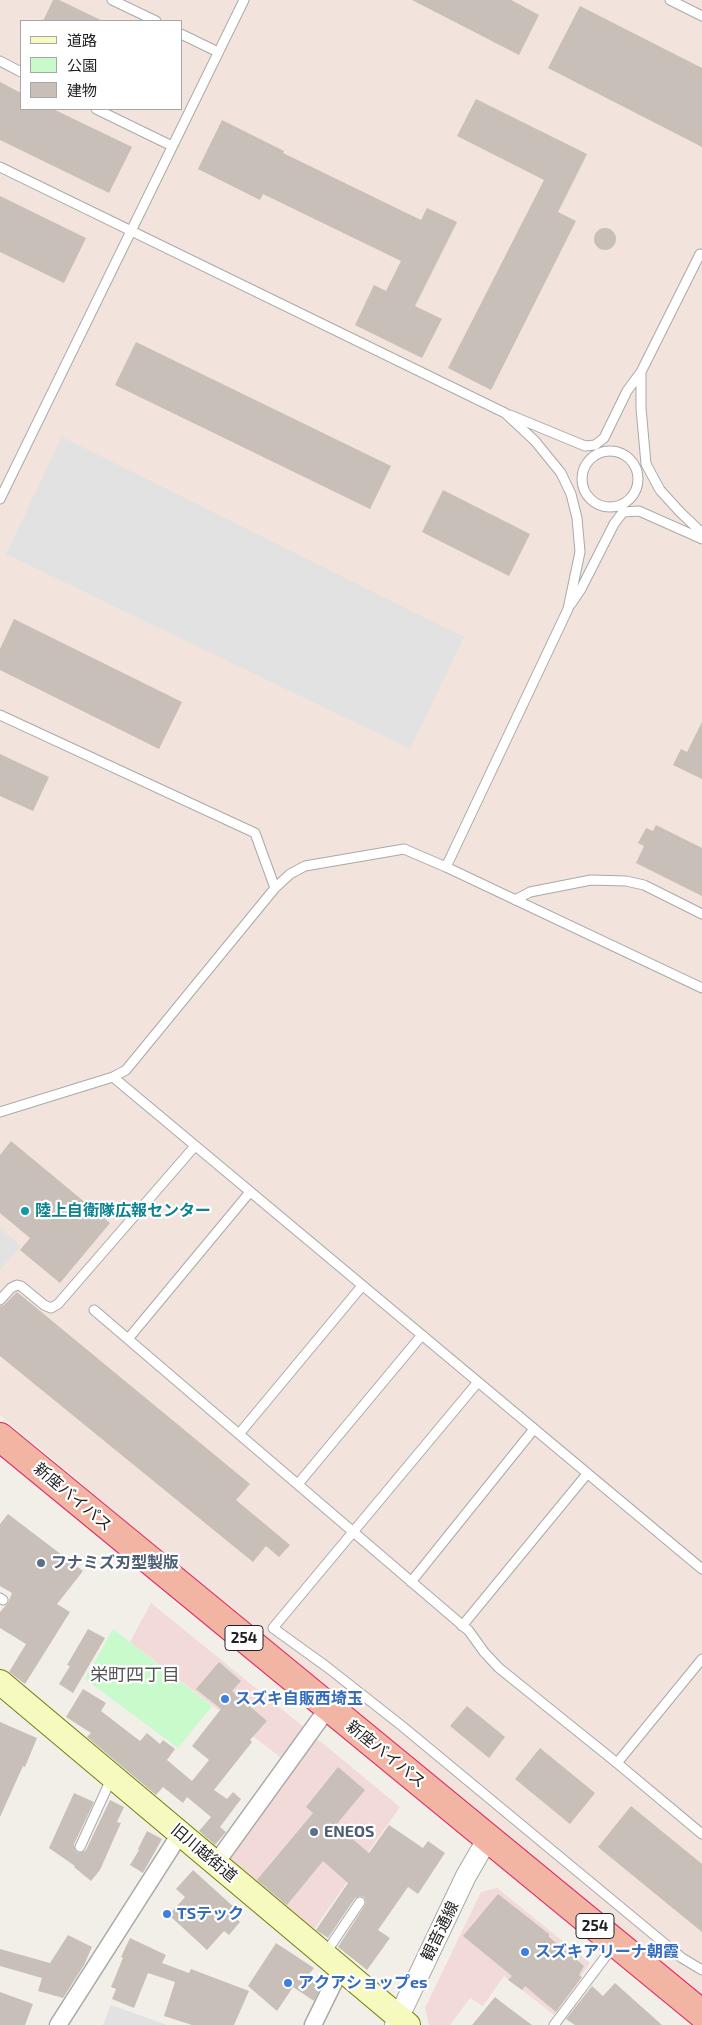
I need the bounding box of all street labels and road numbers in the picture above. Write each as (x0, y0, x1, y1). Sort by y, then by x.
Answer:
street label: 新座バイパス (30, 1459, 116, 1535)
road number: 254 (225, 1626, 263, 1650)
street label: 新座バイパス (343, 1716, 429, 1792)
street label: 旧川越街道 (167, 1820, 241, 1886)
street label: 観音通線 (417, 1898, 463, 1964)
road number: 254 (576, 1914, 614, 1938)

